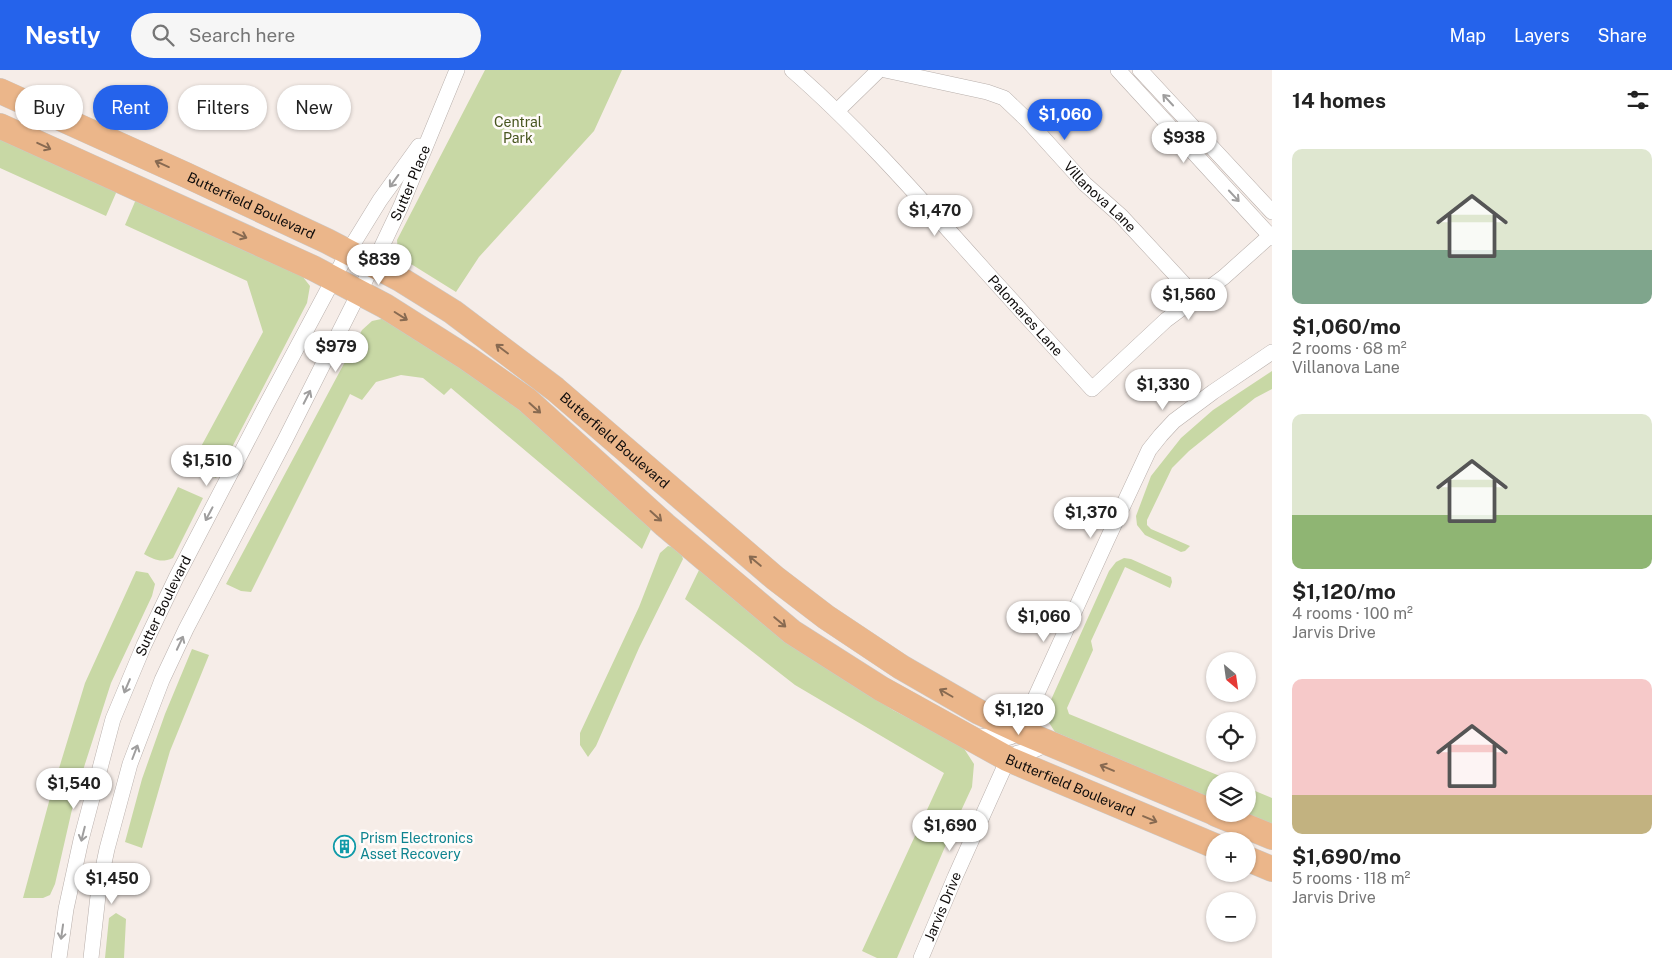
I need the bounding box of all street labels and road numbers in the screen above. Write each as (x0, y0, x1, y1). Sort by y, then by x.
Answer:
street label: Sutter Place (387, 143, 433, 223)
street label: Villanova Lane (1060, 158, 1139, 235)
street label: Butterfield Boulevard (185, 169, 317, 242)
street label: Palomares Lane (985, 272, 1066, 359)
street label: Butterfield Boulevard (557, 389, 673, 492)
street label: Sutter Boulevard (132, 553, 194, 659)
street label: Butterfield Boulevard (1003, 751, 1138, 820)
street label: Jarvis Drive (921, 869, 964, 943)

